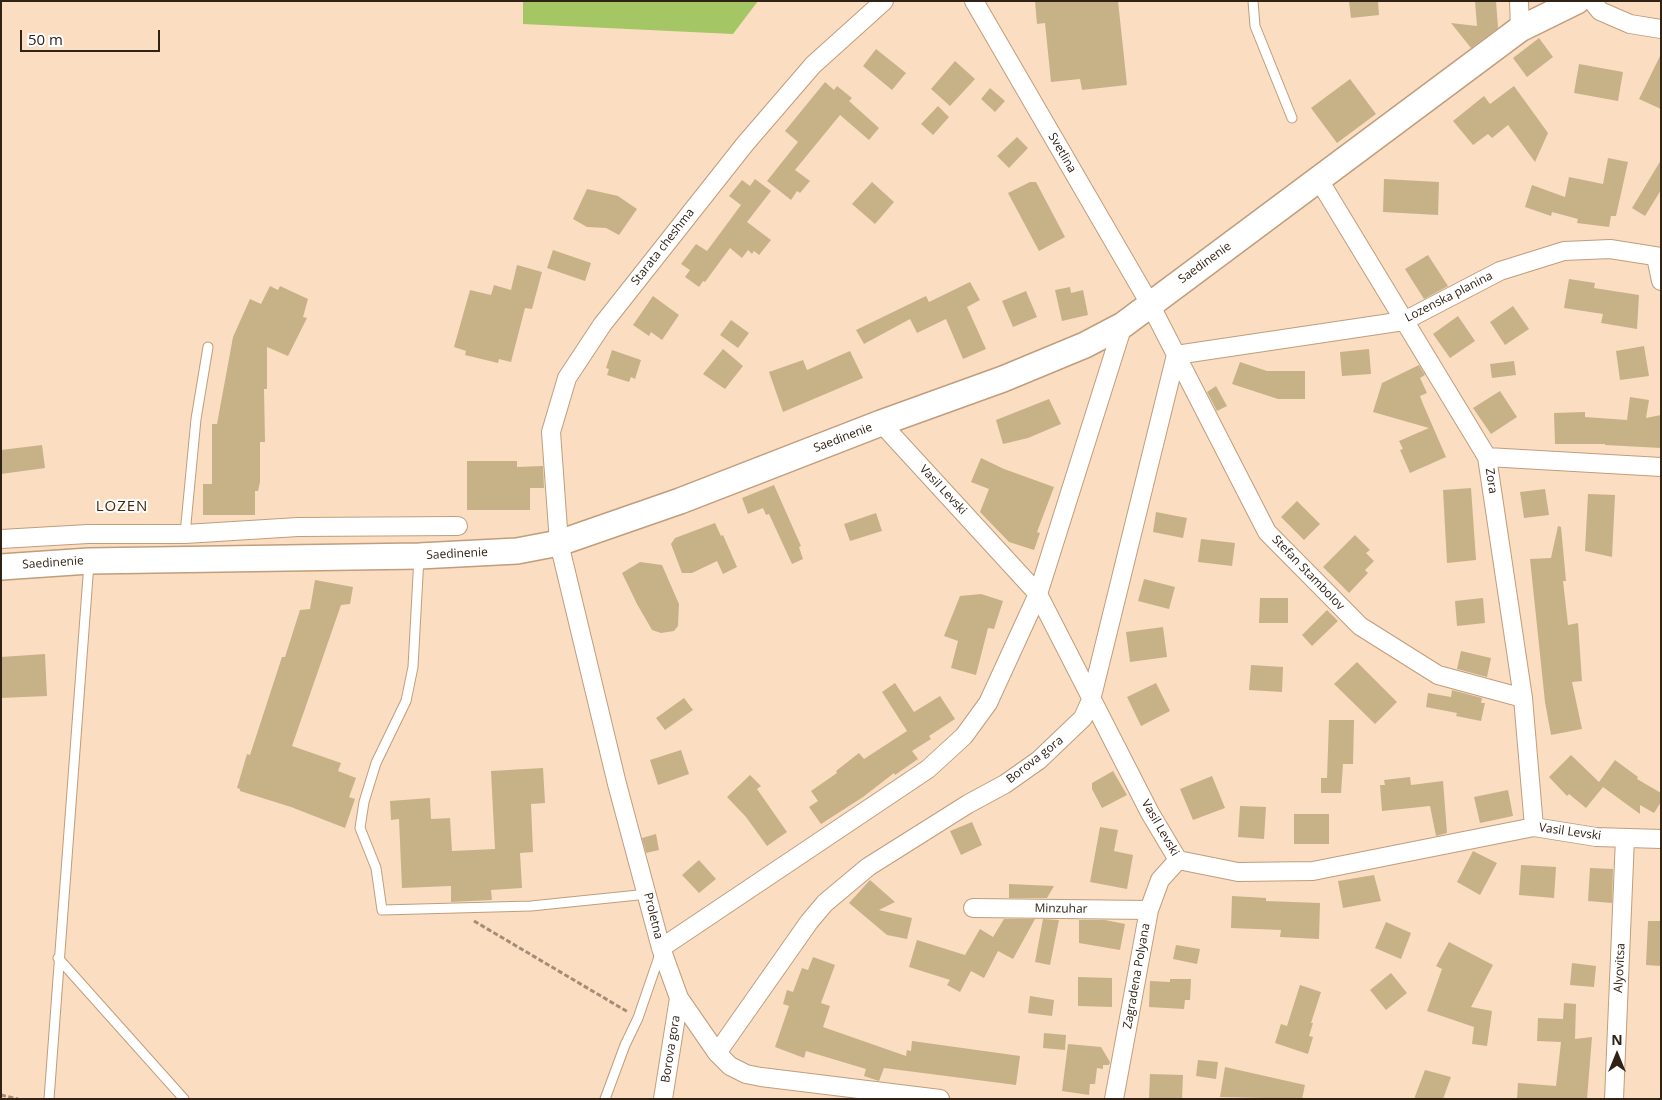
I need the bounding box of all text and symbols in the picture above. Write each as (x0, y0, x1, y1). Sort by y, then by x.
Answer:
scale bar (22, 20, 162, 52)
text: 50 m (28, 29, 63, 49)
street label: Svetlina (1045, 130, 1079, 176)
street label: Starata cheshma (628, 206, 698, 288)
street label: Saedinenie (1176, 239, 1234, 287)
street label: Lozenska planina (1403, 269, 1495, 325)
street label: Saedinenie (812, 420, 874, 456)
street label: Vasil Levski (916, 462, 970, 518)
street label: Zora (1482, 467, 1500, 495)
district label: LOZEN (95, 498, 149, 516)
street label: Stefan Stambolov (1269, 533, 1347, 613)
street label: Saedinenie (426, 545, 488, 563)
street label: Saedinenie (22, 554, 84, 572)
street label: Borova gora (1004, 733, 1066, 787)
street label: Vasil Levski (1138, 797, 1182, 859)
street label: Vasil Levski (1538, 821, 1602, 843)
street label: Proletna (640, 891, 666, 941)
street label: Minzuhar (1034, 901, 1088, 917)
street label: Zagradena Polyana (1121, 922, 1153, 1030)
street label: Alyovitsa (1612, 943, 1628, 993)
street label: Borova gora (659, 1014, 683, 1084)
north arrow (1592, 1030, 1642, 1080)
text: N (1611, 1030, 1623, 1049)

